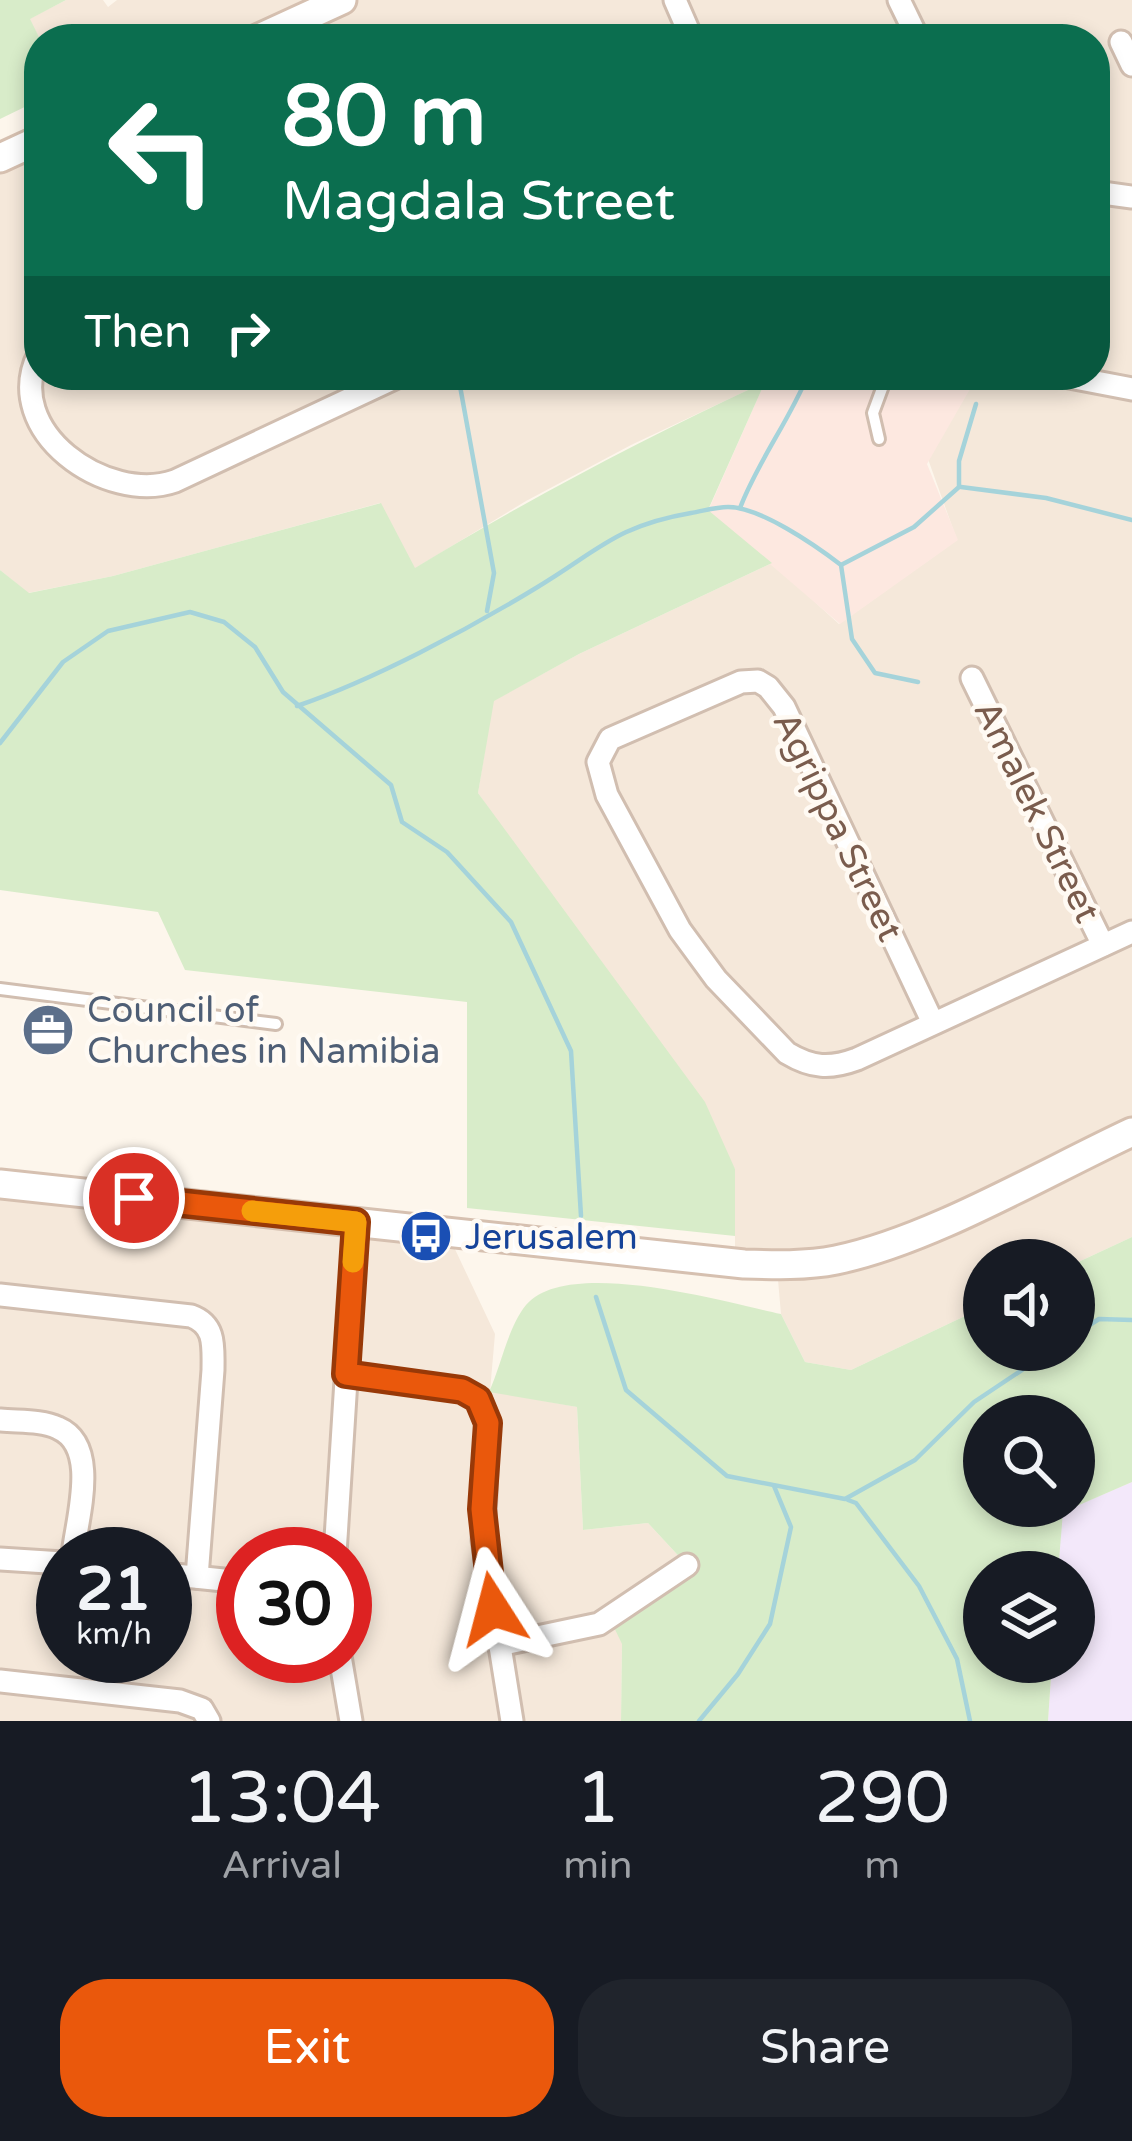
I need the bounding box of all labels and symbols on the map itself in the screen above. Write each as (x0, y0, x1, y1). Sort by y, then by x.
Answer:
street label: Amalek Street (964, 694, 1109, 929)
street label: Agrippa Street (764, 705, 912, 948)
place label: Council of Churches in Namibia (87, 989, 440, 1073)
office icon: Council of Churches in Namibia (20, 1002, 76, 1058)
pin (83, 1147, 185, 1249)
bus stop icon: Jerusalem (398, 1208, 454, 1264)
place label: Jerusalem (465, 1216, 638, 1259)
speed limit sign: 30 (216, 1527, 372, 1683)
position arrow (430, 1546, 556, 1672)

